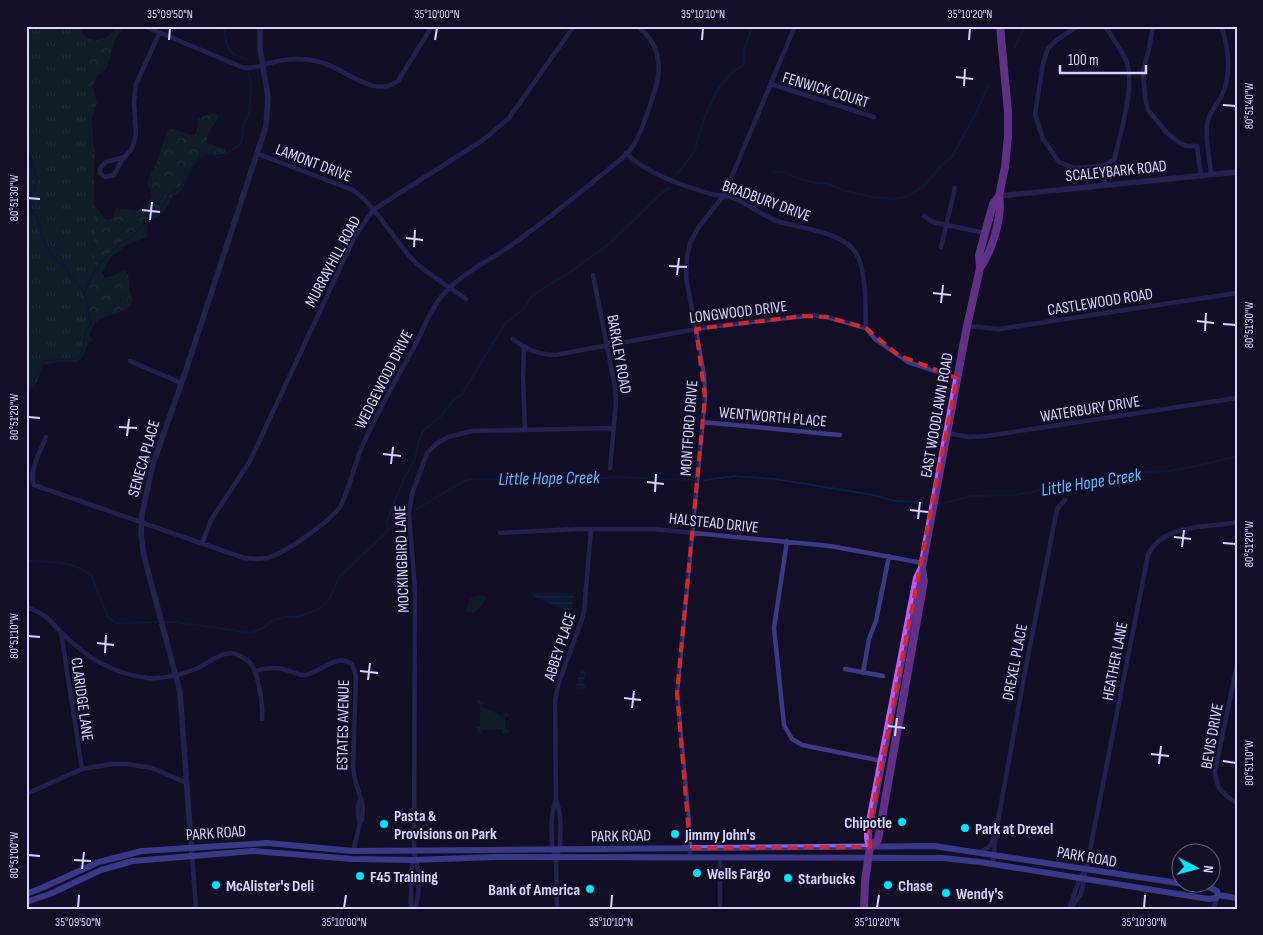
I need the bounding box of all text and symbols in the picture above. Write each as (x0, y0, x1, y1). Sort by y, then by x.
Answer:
text: 35°09'50"N (147, 7, 193, 22)
text: 35°10'00"N (414, 7, 460, 22)
text: 35°10'10"N (681, 7, 725, 22)
text: 35°10'20"N (948, 7, 992, 22)
scale bar (1060, 42, 1147, 74)
text: 100 m (1068, 51, 1099, 70)
street label: FENWICK COURT (780, 68, 872, 113)
text: 80°51'40"W (1242, 83, 1257, 129)
street label: LAMONT DRIVE (273, 140, 354, 187)
street label: SCALEYBARK ROAD (1065, 157, 1168, 186)
text: 80°51'30"W (7, 175, 22, 221)
street label: BRADBURY DRIVE (720, 177, 813, 226)
street label: MURRAYHILL ROAD (301, 213, 365, 311)
street label: CASTLEWOOD ROAD (1046, 285, 1155, 320)
street label: LONGWOOD DRIVE (688, 297, 788, 328)
text: 80°51'30"W (1242, 302, 1257, 348)
street label: BARKLEY ROAD (602, 313, 635, 395)
street label: WEDGEWOOD DRIVE (351, 327, 417, 432)
street label: EAST WOODLAWN ROAD (917, 351, 958, 479)
street label: MONTFORD DRIVE (677, 379, 702, 477)
street label: WATERBURY DRIVE (1039, 392, 1141, 427)
text: 80°51'20"W (7, 394, 22, 440)
street label: WENTWORTH PLACE (718, 403, 828, 432)
street label: SENECA PLACE (124, 418, 164, 499)
water label: Little Hope Creek (1039, 464, 1144, 501)
water label: Little Hope Creek (498, 467, 601, 490)
street label: MOCKINGBIRD LANE (391, 505, 414, 613)
street label: HALSTEAD DRIVE (668, 509, 760, 538)
text: 80°51'20"W (1242, 521, 1257, 567)
street label: ABBEY PLACE (540, 610, 580, 684)
text: 80°51'10"W (7, 613, 22, 659)
street label: HEATHER LANE (1099, 620, 1132, 702)
street label: DREXEL PLACE (999, 622, 1032, 702)
street label: CLARIDGE LANE (66, 656, 97, 742)
street label: ESTATES AVENUE (333, 680, 354, 771)
street label: BEVIS DRIVE (1197, 702, 1228, 770)
text: 80°51'10"W (1242, 740, 1257, 786)
place label: Pasta & Provisions on Park (394, 807, 497, 844)
place label: Chipotle (844, 814, 892, 833)
marker: Chipotle (896, 816, 908, 828)
marker: Pasta & Provisions on Park (378, 818, 390, 830)
place label: Park at Drexel (975, 820, 1053, 839)
street label: PARK ROAD (185, 822, 247, 845)
marker: Park at Drexel (959, 822, 971, 834)
street label: PARK ROAD (591, 826, 651, 847)
place label: Jimmy John's (684, 826, 756, 845)
marker: Jimmy John's (669, 828, 681, 840)
text: 80°51'00"W (7, 831, 22, 878)
north arrow (1170, 842, 1220, 892)
street label: PARK ROAD (1055, 843, 1118, 872)
place label: Wells Fargo (707, 865, 771, 884)
text: N (1200, 865, 1217, 874)
marker: Wells Fargo (691, 867, 703, 879)
place label: F45 Training (370, 868, 438, 887)
marker: F45 Training (354, 870, 366, 882)
place label: Starbucks (798, 870, 855, 889)
marker: Starbucks (782, 872, 794, 884)
place label: McAlister's Deli (226, 877, 314, 896)
place label: Chase (898, 877, 933, 896)
marker: McAlister's Deli (210, 879, 222, 891)
marker: Chase (882, 879, 894, 891)
place label: Bank of America (488, 881, 580, 900)
marker: Bank of America (584, 883, 596, 895)
place label: Wendy's (956, 885, 1003, 904)
marker: Wendy's (940, 887, 952, 899)
text: 35°09'50"N (55, 915, 101, 930)
text: 35°10'00"N (321, 915, 367, 930)
text: 35°10'10"N (589, 915, 633, 930)
text: 35°10'20"N (855, 915, 899, 930)
text: 35°10'30"N (1122, 915, 1166, 930)

